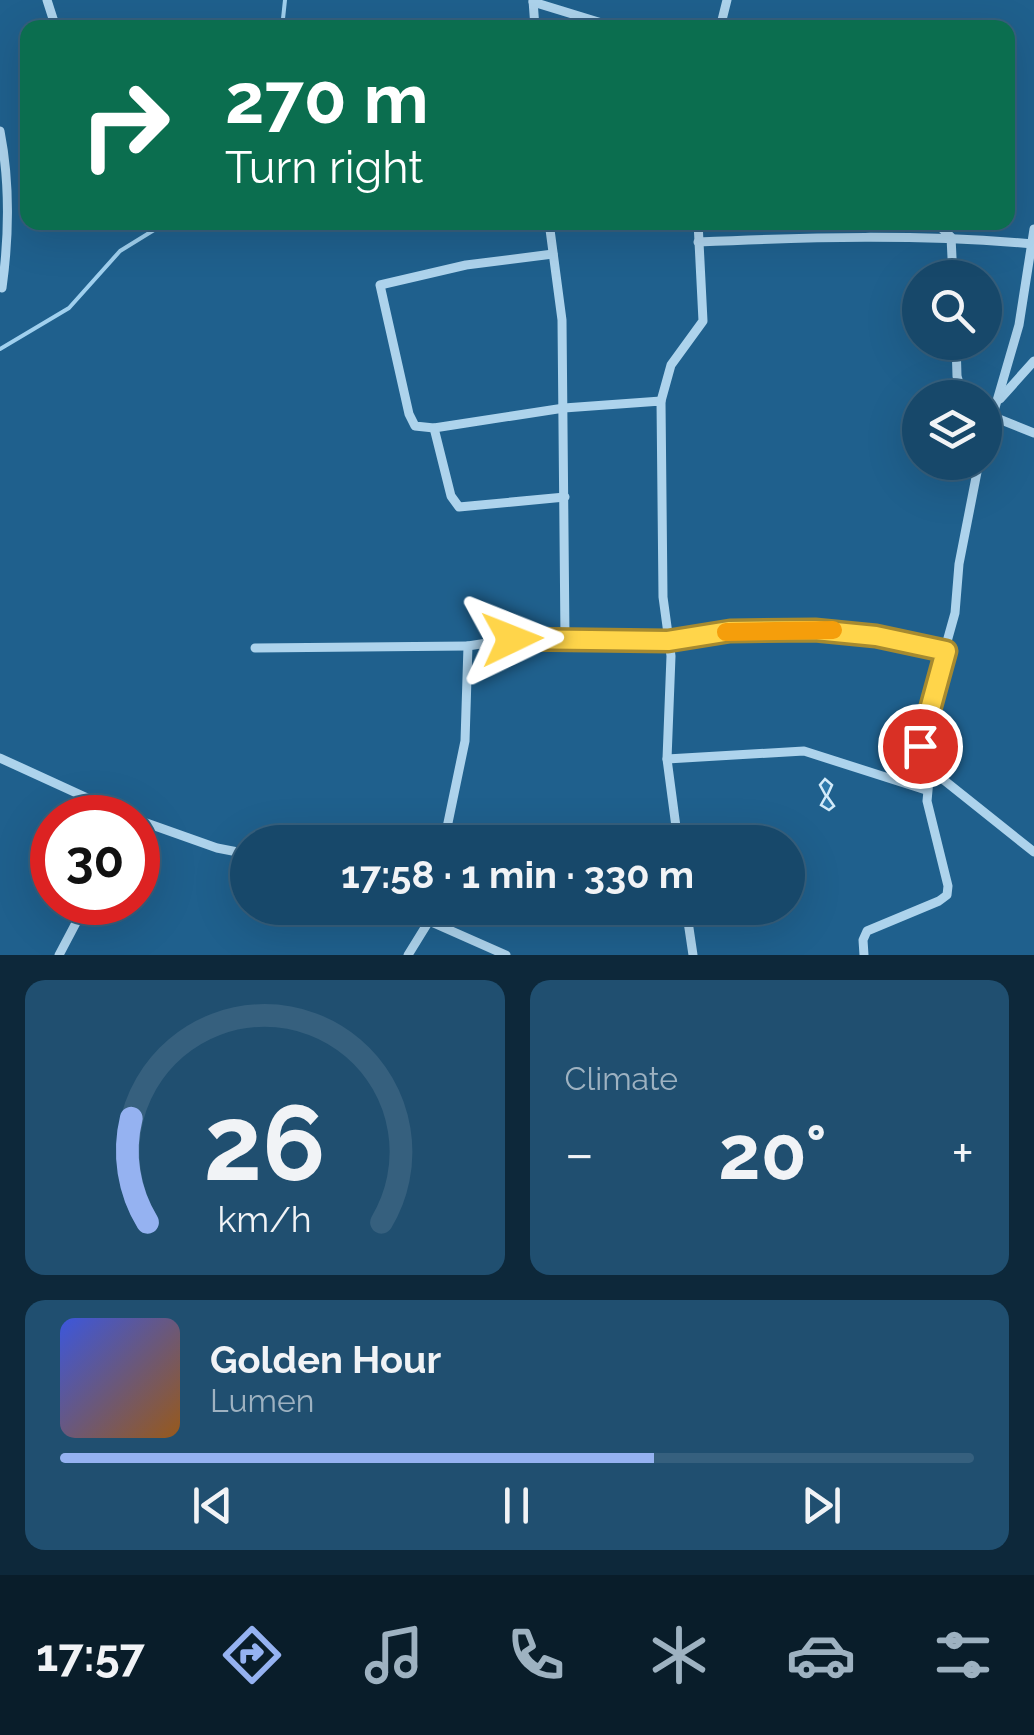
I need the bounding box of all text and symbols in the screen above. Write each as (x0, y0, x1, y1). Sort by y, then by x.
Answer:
text: 270 m (225, 57, 429, 139)
icon: right (60, 60, 190, 190)
text: Turn right (225, 141, 423, 194)
map controls (902, 260, 1002, 480)
button: search (902, 260, 1002, 360)
button: layers (902, 380, 1002, 480)
position arrow (460, 587, 564, 691)
pin (878, 704, 963, 789)
icon: arrive (893, 719, 948, 774)
speed limit sign: 30 (30, 795, 160, 925)
text: 17:58 · 1 min · 330 m (341, 852, 694, 897)
text: Climate (565, 1060, 678, 1097)
text: 26 (204, 1082, 326, 1204)
text: 20° (718, 1108, 827, 1197)
text: − (565, 1121, 594, 1186)
text: + (951, 1121, 974, 1186)
text: km/h (218, 1198, 312, 1240)
text: Golden Hour (210, 1337, 441, 1382)
text: Lumen (210, 1382, 314, 1419)
icon: previous (185, 1478, 240, 1533)
icon: pause (489, 1478, 544, 1533)
icon: next (794, 1478, 849, 1533)
icon: directions (217, 1620, 287, 1690)
icon: music (359, 1620, 429, 1690)
icon: phone (501, 1620, 571, 1690)
icon: climate (644, 1620, 714, 1690)
icon: car (786, 1620, 856, 1690)
icon: filters (928, 1620, 998, 1690)
text: 17:57 (36, 1629, 145, 1682)

